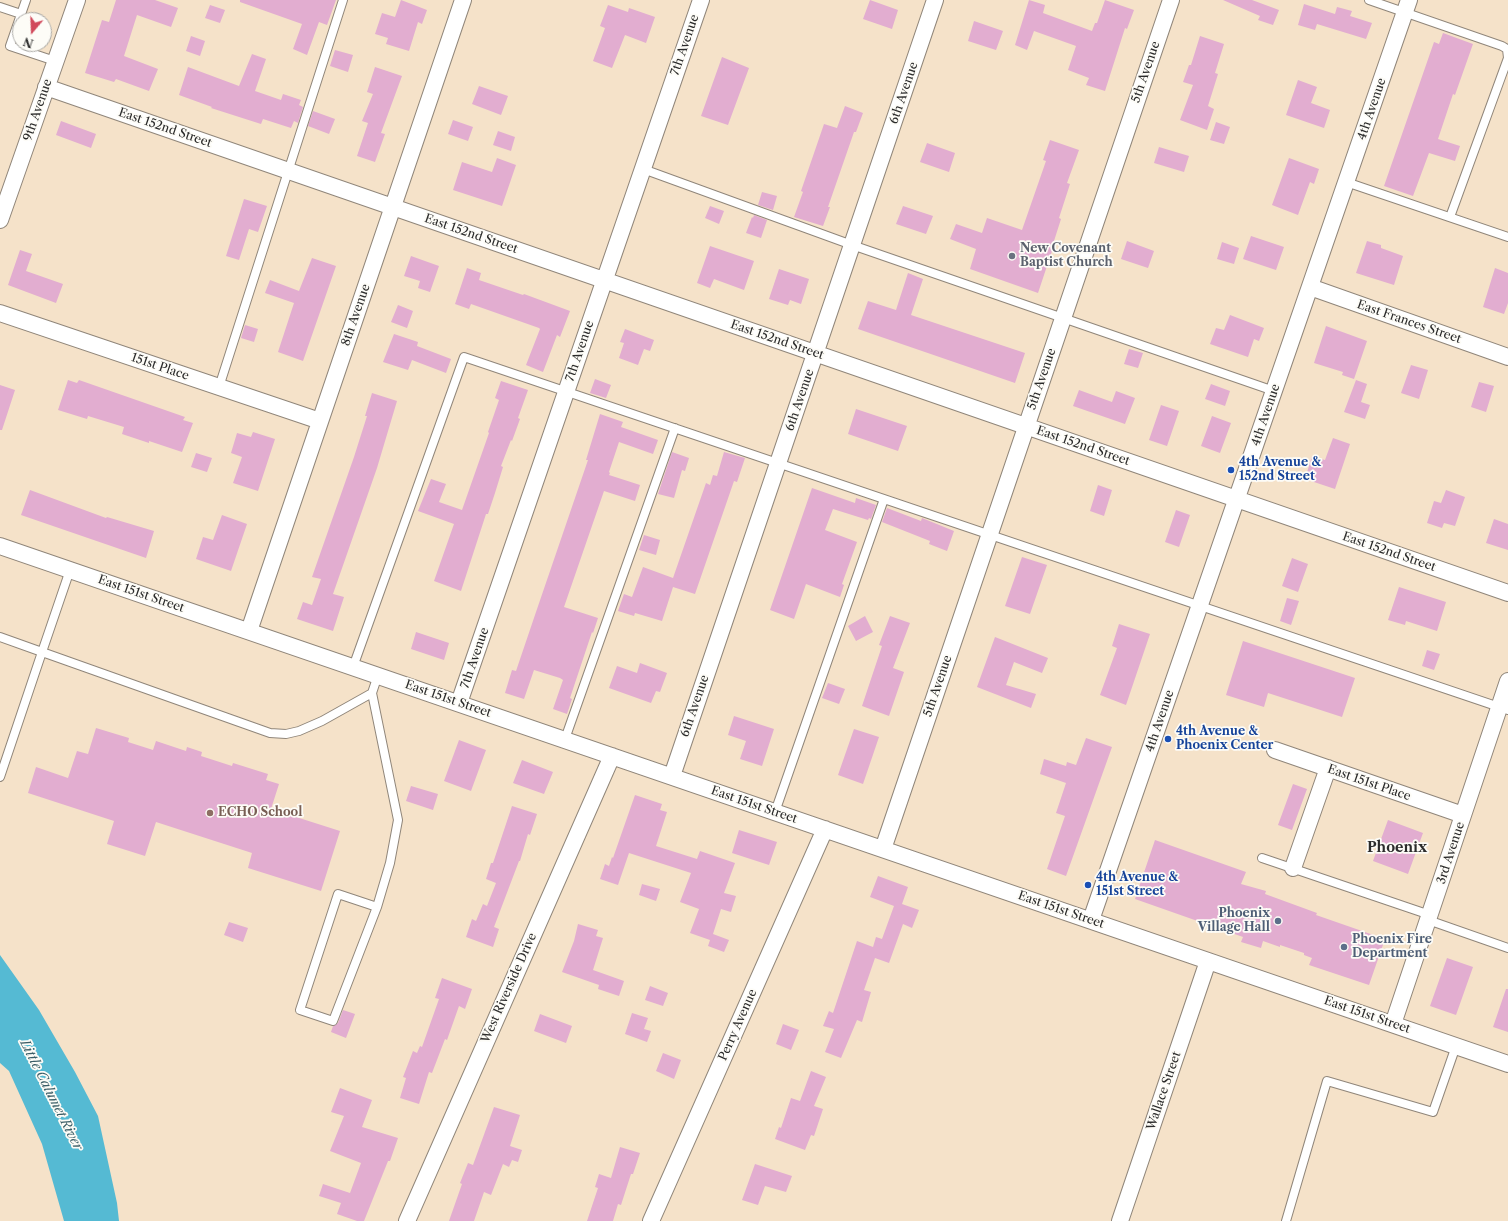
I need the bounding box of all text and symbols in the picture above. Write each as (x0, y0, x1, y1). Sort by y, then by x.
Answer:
north arrow (12, 12, 52, 52)
street label: 7th Avenue (668, 13, 702, 77)
text: N (22, 34, 35, 51)
street label: 5th Avenue (1129, 39, 1163, 105)
street label: 6th Avenue (887, 60, 921, 126)
street label: 4th Avenue (1355, 76, 1389, 142)
street label: 9th Avenue (21, 77, 55, 143)
street label: East 152nd Street (116, 105, 214, 151)
street label: East 152nd Street (422, 211, 520, 257)
place label: New Covenant Baptist Church (1020, 242, 1113, 270)
marker: New Covenant Baptist Church (1007, 251, 1017, 261)
street label: 8th Avenue (339, 282, 373, 348)
street label: East Frances Street (1355, 297, 1463, 347)
street label: East 152nd Street (728, 317, 826, 363)
street label: 7th Avenue (563, 319, 597, 383)
street label: 5th Avenue (1025, 346, 1059, 412)
street label: 151st Place (129, 350, 191, 384)
street label: 6th Avenue (783, 367, 817, 433)
street label: 4th Avenue (1249, 382, 1283, 448)
street label: East 152nd Street (1034, 423, 1132, 469)
place label: 4th Avenue & 152nd Street (1239, 456, 1321, 484)
marker: 4th Avenue & 152nd Street (1226, 465, 1236, 475)
street label: East 152nd Street (1340, 529, 1438, 575)
street label: East 151st Street (96, 572, 186, 616)
street label: 7th Avenue (458, 626, 492, 690)
street label: 5th Avenue (921, 653, 955, 719)
street label: 6th Avenue (678, 673, 712, 739)
street label: East 151st Street (403, 677, 493, 721)
street label: 4th Avenue (1143, 688, 1177, 754)
place label: 4th Avenue & Phoenix Center (1176, 725, 1273, 753)
marker: 4th Avenue & Phoenix Center (1163, 734, 1173, 744)
street label: East 151st Place (1325, 762, 1413, 804)
street label: East 151st Street (709, 783, 799, 827)
place label: ECHO School (218, 806, 302, 820)
marker: ECHO School (205, 808, 215, 818)
street label: 3rd Avenue (1434, 820, 1468, 886)
district label: Phoenix (1367, 840, 1427, 856)
place label: 4th Avenue & 151st Street (1096, 871, 1178, 899)
marker: 4th Avenue & 151st Street (1083, 880, 1093, 890)
street label: East 151st Street (1016, 888, 1106, 932)
place label: Phoenix Village Hall (1198, 907, 1270, 935)
marker: Phoenix Village Hall (1273, 916, 1283, 926)
street label: West Riverside Drive (478, 931, 540, 1045)
place label: Phoenix Fire Department (1352, 933, 1432, 961)
marker: Phoenix Fire Department (1339, 942, 1349, 952)
street label: Perry Avenue (716, 987, 760, 1063)
street label: East 151st Street (1322, 993, 1412, 1037)
water label: Little Calumet River (16, 1037, 86, 1153)
street label: Wallace Street (1144, 1050, 1184, 1132)

